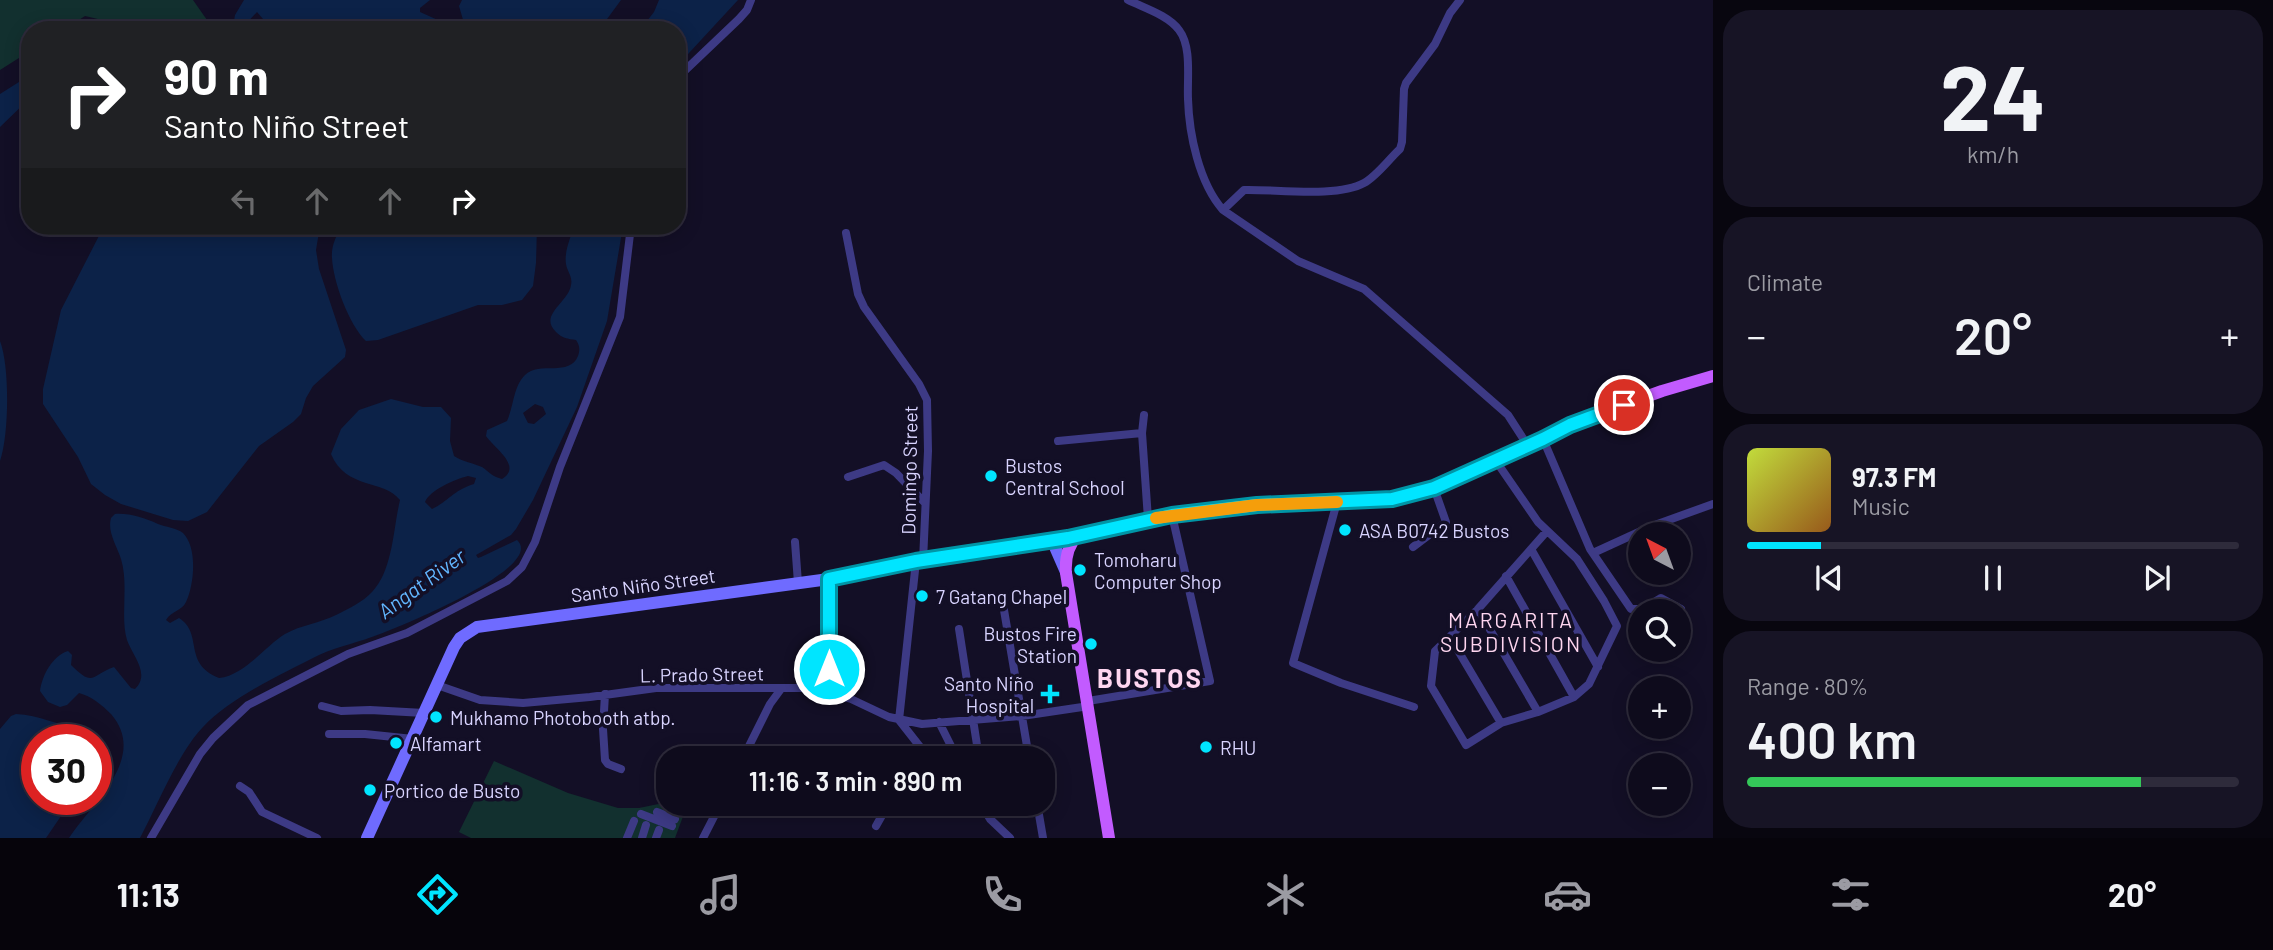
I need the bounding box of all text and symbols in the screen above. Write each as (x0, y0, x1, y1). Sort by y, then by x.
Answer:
text: 24 (1940, 40, 2046, 149)
text: 90 m (164, 46, 269, 105)
icon: right (49, 49, 140, 140)
text: Santo Niño Street (164, 106, 409, 144)
text: km/h (1967, 140, 2019, 168)
icon: left (225, 182, 263, 220)
icon: ahead (298, 182, 336, 220)
icon: ahead (371, 182, 409, 220)
icon: right (444, 182, 482, 220)
text: Climate (1747, 268, 1823, 296)
text: 20° (1954, 303, 2032, 365)
text: − (1747, 312, 1766, 358)
text: + (2220, 312, 2239, 358)
pin (1594, 375, 1654, 435)
icon: arrive (1605, 386, 1643, 424)
street label: Domingo Street (896, 405, 922, 535)
place label: Bustos Central School (1005, 454, 1125, 499)
text: 97.3 FM (1852, 461, 1936, 492)
marker: Bustos Central School (983, 468, 999, 484)
text: Music (1852, 492, 1910, 520)
place label: ASA B0742 Bustos (1359, 519, 1509, 542)
marker: ASA B0742 Bustos (1337, 522, 1353, 538)
north arrow (1628, 522, 1690, 584)
map controls (1628, 522, 1691, 816)
water label: Angat River (372, 543, 470, 623)
place label: Tomoharu Computer Shop (1094, 548, 1222, 593)
icon: previous (1810, 559, 1848, 597)
icon: pause (1974, 559, 2012, 597)
icon: next (2138, 559, 2176, 597)
marker: Tomoharu Computer Shop (1072, 562, 1088, 578)
street label: Santo Niño Street (569, 563, 717, 607)
place label: 7 Gatang Chapel (936, 585, 1067, 608)
marker: 7 Gatang Chapel (914, 588, 930, 604)
button: search (1628, 599, 1691, 662)
district label: MARGARITA SUBDIVISION (1440, 607, 1582, 656)
place label: Bustos Fire Station (984, 622, 1077, 667)
position arrow (792, 632, 866, 706)
marker: Bustos Fire Station (1083, 636, 1099, 652)
street label: L. Prado Street (640, 661, 764, 687)
district label: BUSTOS (1097, 662, 1203, 693)
place label: Santo Niño Hospital (944, 672, 1034, 717)
text: Range · 80% (1747, 672, 1868, 700)
button: + (1628, 676, 1691, 739)
marker: Santo Niño Hospital (1040, 684, 1060, 704)
place label: Mukhamo Photobooth atbp. (450, 706, 676, 729)
text: 400 km (1747, 707, 1917, 769)
marker: Mukhamo Photobooth atbp. (428, 709, 444, 725)
speed limit sign: 30 (21, 724, 112, 815)
place label: Alfamart (410, 732, 482, 755)
marker: Alfamart (388, 735, 404, 751)
place label: RHU (1220, 736, 1256, 759)
marker: RHU (1198, 739, 1214, 755)
button: − (1628, 753, 1691, 816)
text: 11:16 · 3 min · 890 m (749, 765, 962, 796)
place label: Portico de Busto (384, 779, 520, 802)
marker: Portico de Busto (362, 782, 378, 798)
icon: directions (413, 870, 462, 919)
icon: music (696, 870, 745, 919)
icon: phone (978, 870, 1027, 919)
icon: climate (1261, 870, 1310, 919)
icon: car (1543, 870, 1592, 919)
icon: filters (1826, 870, 1875, 919)
text: 11:13 (117, 875, 180, 913)
text: 20° (2108, 875, 2156, 913)

